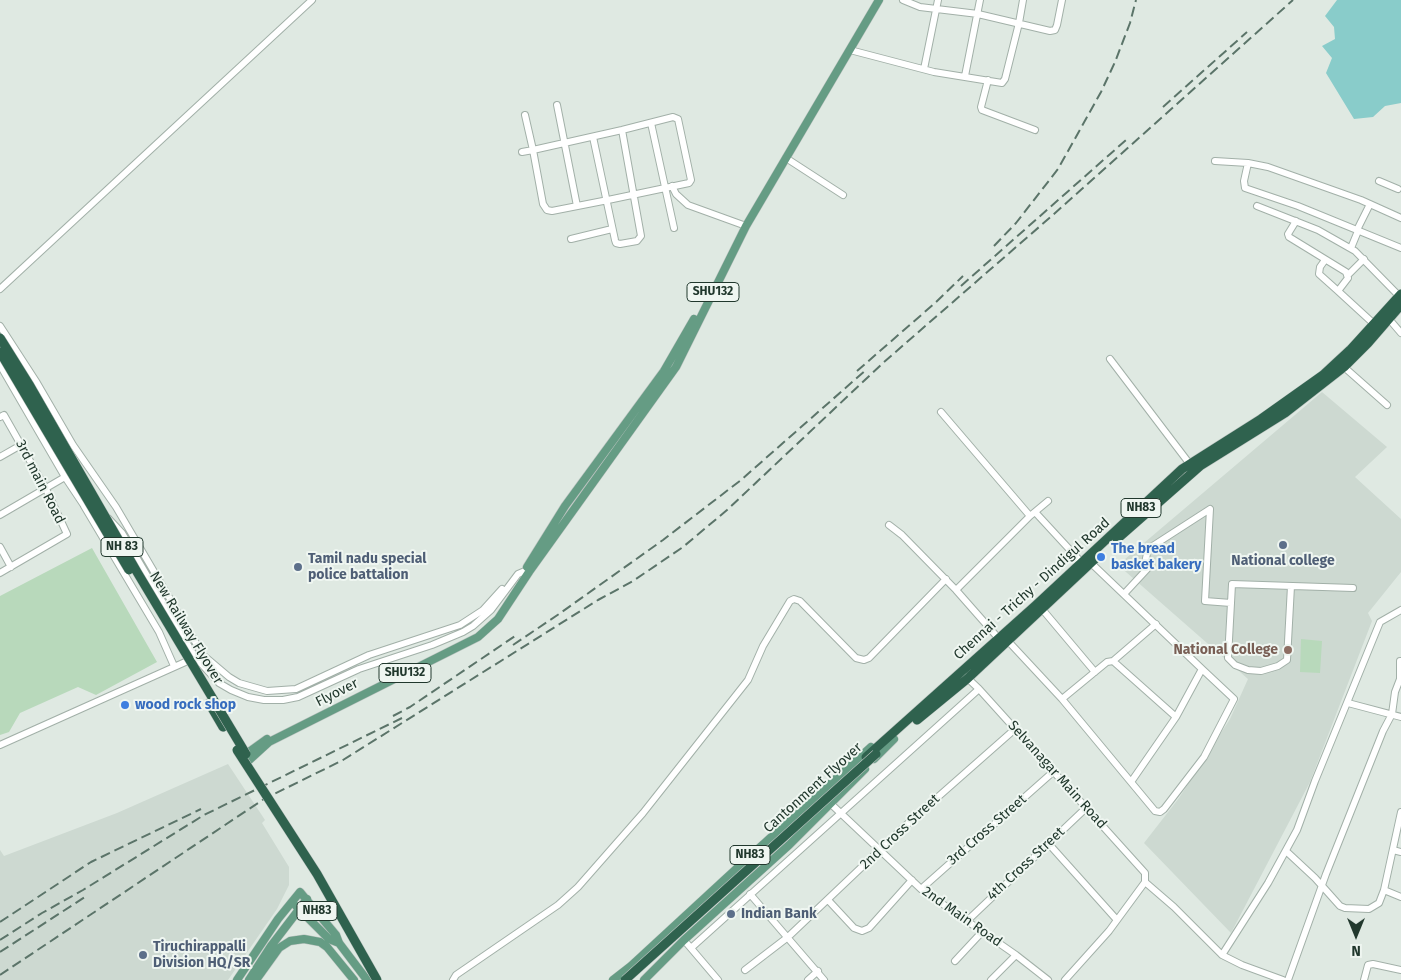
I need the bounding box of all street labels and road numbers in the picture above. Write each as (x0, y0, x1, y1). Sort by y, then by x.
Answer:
road number: SHU132 (687, 282, 739, 302)
street label: 3rd main Road (12, 437, 68, 527)
road number: NH83 (1121, 498, 1161, 518)
street label: Chennai - Trichy - Dindigul Road (950, 514, 1114, 664)
road number: NH 83 (101, 538, 143, 556)
street label: New Railway Flyover (146, 569, 226, 687)
road number: SHU132 (379, 664, 431, 682)
street label: Flyover (313, 675, 361, 711)
street label: Selvanagar Main Road (1004, 718, 1110, 832)
street label: Cantonment Flyover (760, 739, 866, 837)
street label: 2nd Cross Street (857, 791, 943, 873)
street label: 3rd Cross Street (944, 791, 1030, 869)
street label: 4th Cross Street (984, 824, 1068, 904)
road number: NH83 (730, 846, 770, 864)
street label: 2nd Main Road (919, 883, 1005, 951)
road number: NH83 (297, 901, 337, 920)

